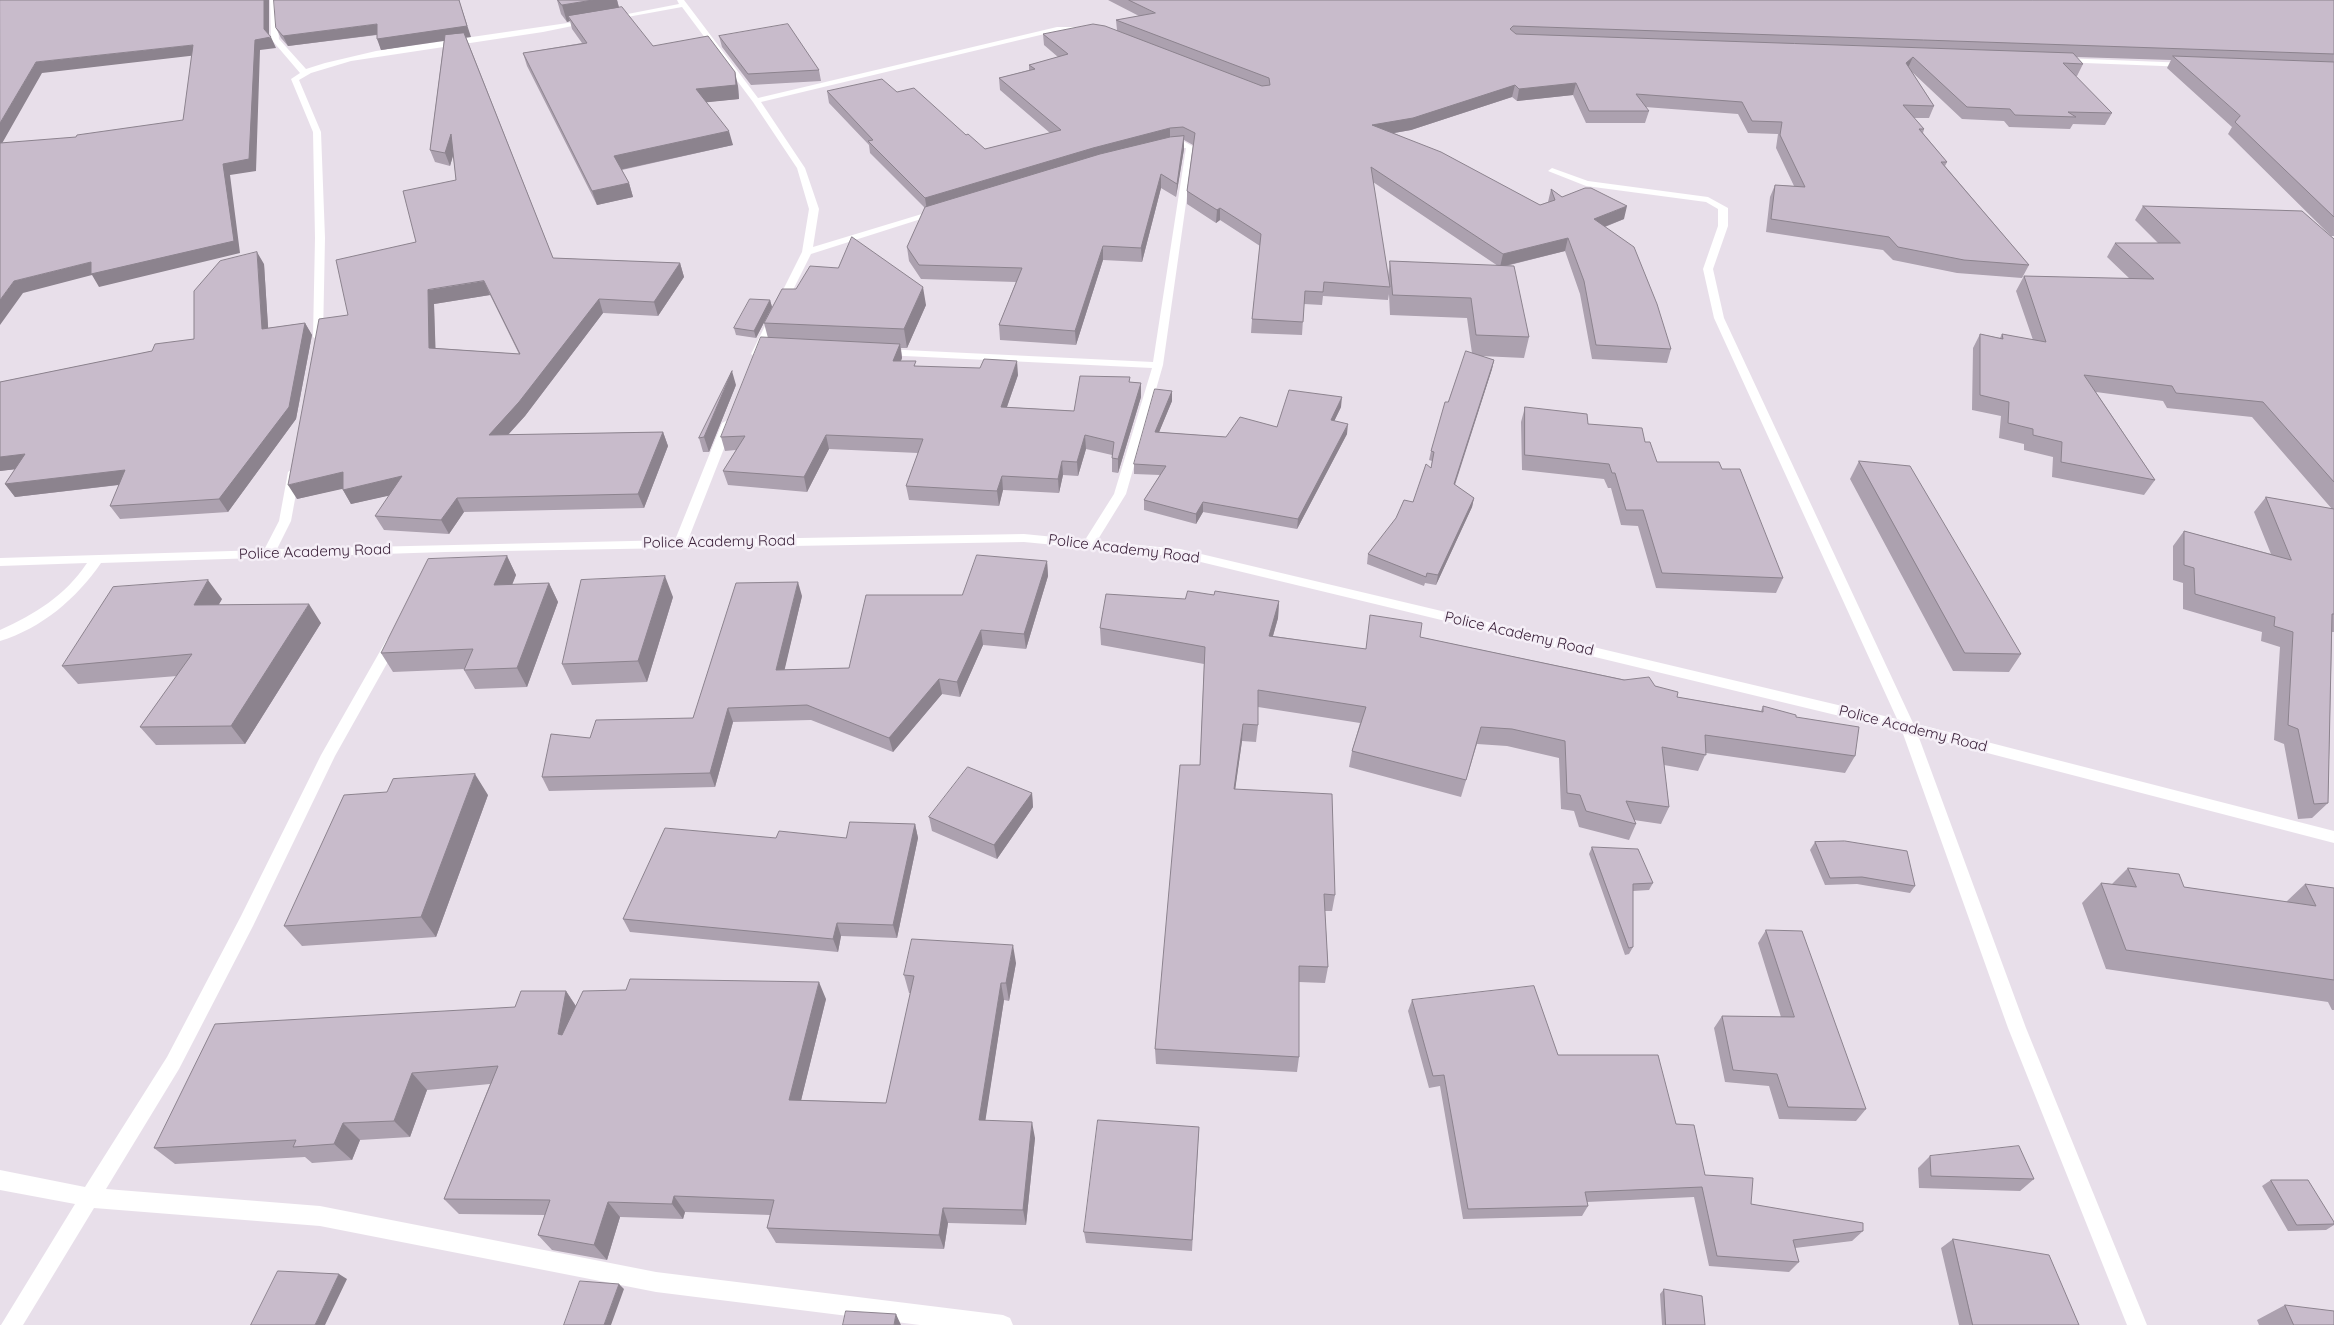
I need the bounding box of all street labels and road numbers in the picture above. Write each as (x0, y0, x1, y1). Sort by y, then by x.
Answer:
street label: Police Academy Road (1047, 531, 1201, 567)
street label: Police Academy Road (643, 532, 795, 552)
street label: Police Academy Road (239, 540, 391, 564)
street label: Police Academy Road (1443, 608, 1595, 660)
street label: Police Academy Road (1837, 702, 1989, 756)

